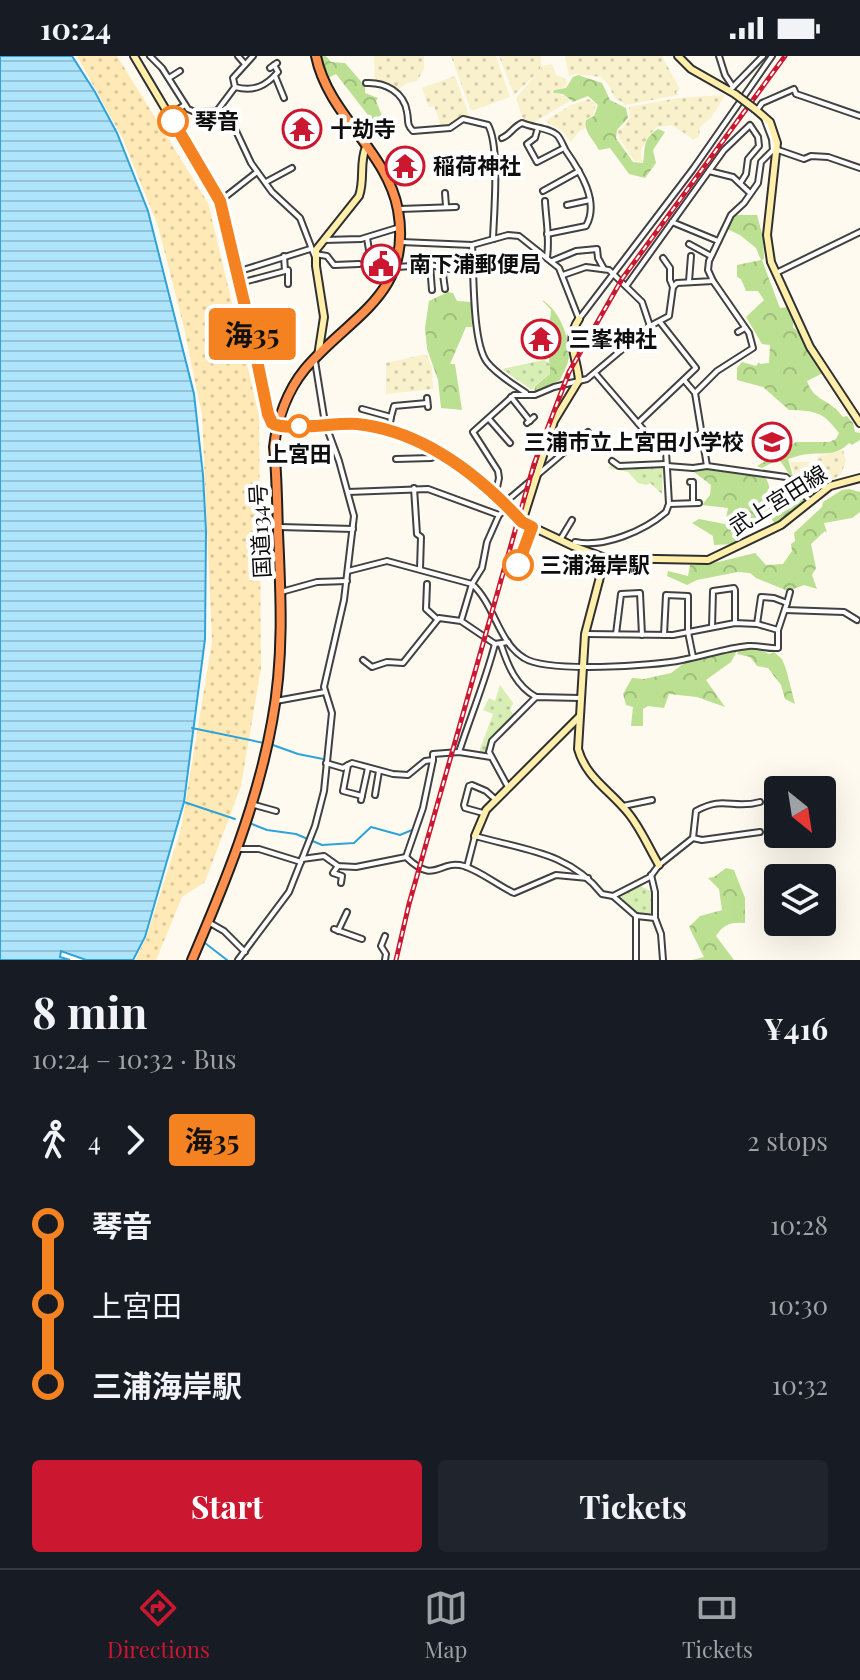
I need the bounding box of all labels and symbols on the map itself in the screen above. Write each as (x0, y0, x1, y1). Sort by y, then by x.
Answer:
place label: 琴音 (195, 105, 239, 135)
marker: 琴音 (158, 106, 188, 136)
temple icon: 十劫寺 (281, 108, 323, 150)
place label: 十劫寺 (330, 113, 396, 143)
temple icon: 稲荷神社 (384, 145, 426, 187)
place label: 稲荷神社 (433, 150, 521, 180)
public building icon: 南下浦郵便局 (360, 243, 402, 285)
place label: 南下浦郵便局 (409, 248, 541, 278)
line badge: 海35 (206, 308, 298, 360)
temple icon: 三峯神社 (520, 318, 562, 360)
place label: 三峯神社 (569, 323, 657, 353)
marker: 上宮田 (288, 415, 310, 437)
school or university icon: 三浦市立上宮田小学校 (751, 421, 793, 463)
place label: 三浦市立上宮田小学校 (524, 426, 744, 456)
place label: 上宮田 (266, 438, 332, 468)
street label: 武上宮田線 (723, 457, 832, 541)
street label: 国道134号 (242, 483, 276, 579)
place label: 三浦海岸駅 (540, 549, 650, 579)
marker: 三浦海岸駅 (503, 550, 533, 580)
north arrow (764, 776, 836, 848)

